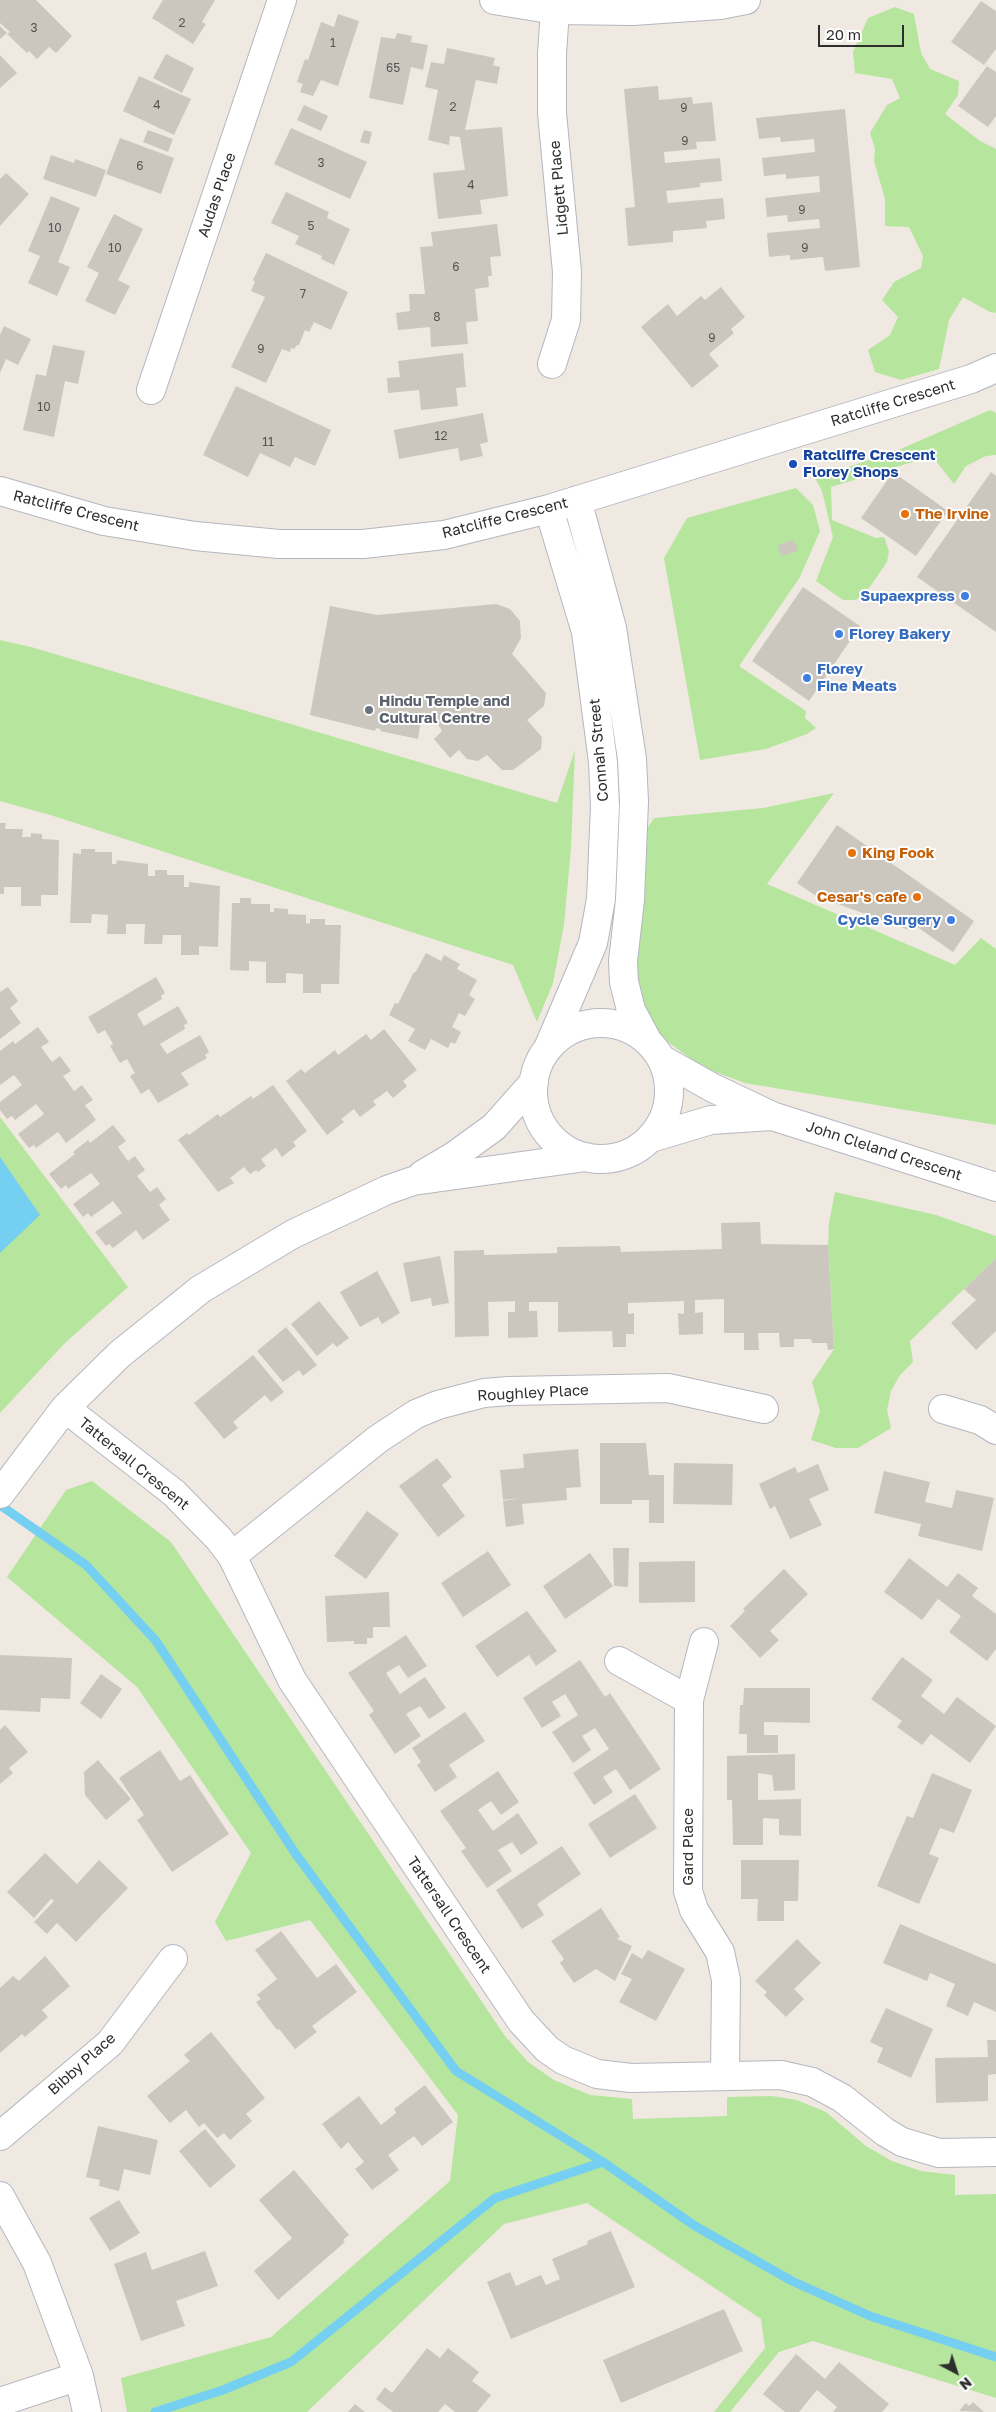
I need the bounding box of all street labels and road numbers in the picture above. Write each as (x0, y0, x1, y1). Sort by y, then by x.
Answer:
street label: Lidgett Place (546, 140, 572, 236)
street label: Audas Place (194, 150, 240, 240)
street label: Ratcliffe Crescent (829, 375, 957, 431)
street label: Ratcliffe Crescent (11, 487, 141, 535)
street label: Ratcliffe Crescent (440, 494, 570, 542)
street label: Connah Street (586, 698, 612, 802)
street label: John Cleland Crescent (804, 1117, 964, 1185)
street label: Roughley Place (477, 1381, 589, 1405)
street label: Tattersall Crescent (75, 1414, 193, 1514)
street label: Gard Place (679, 1808, 697, 1886)
street label: Tattersall Crescent (403, 1853, 495, 1977)
street label: Bibby Place (45, 2029, 119, 2099)

